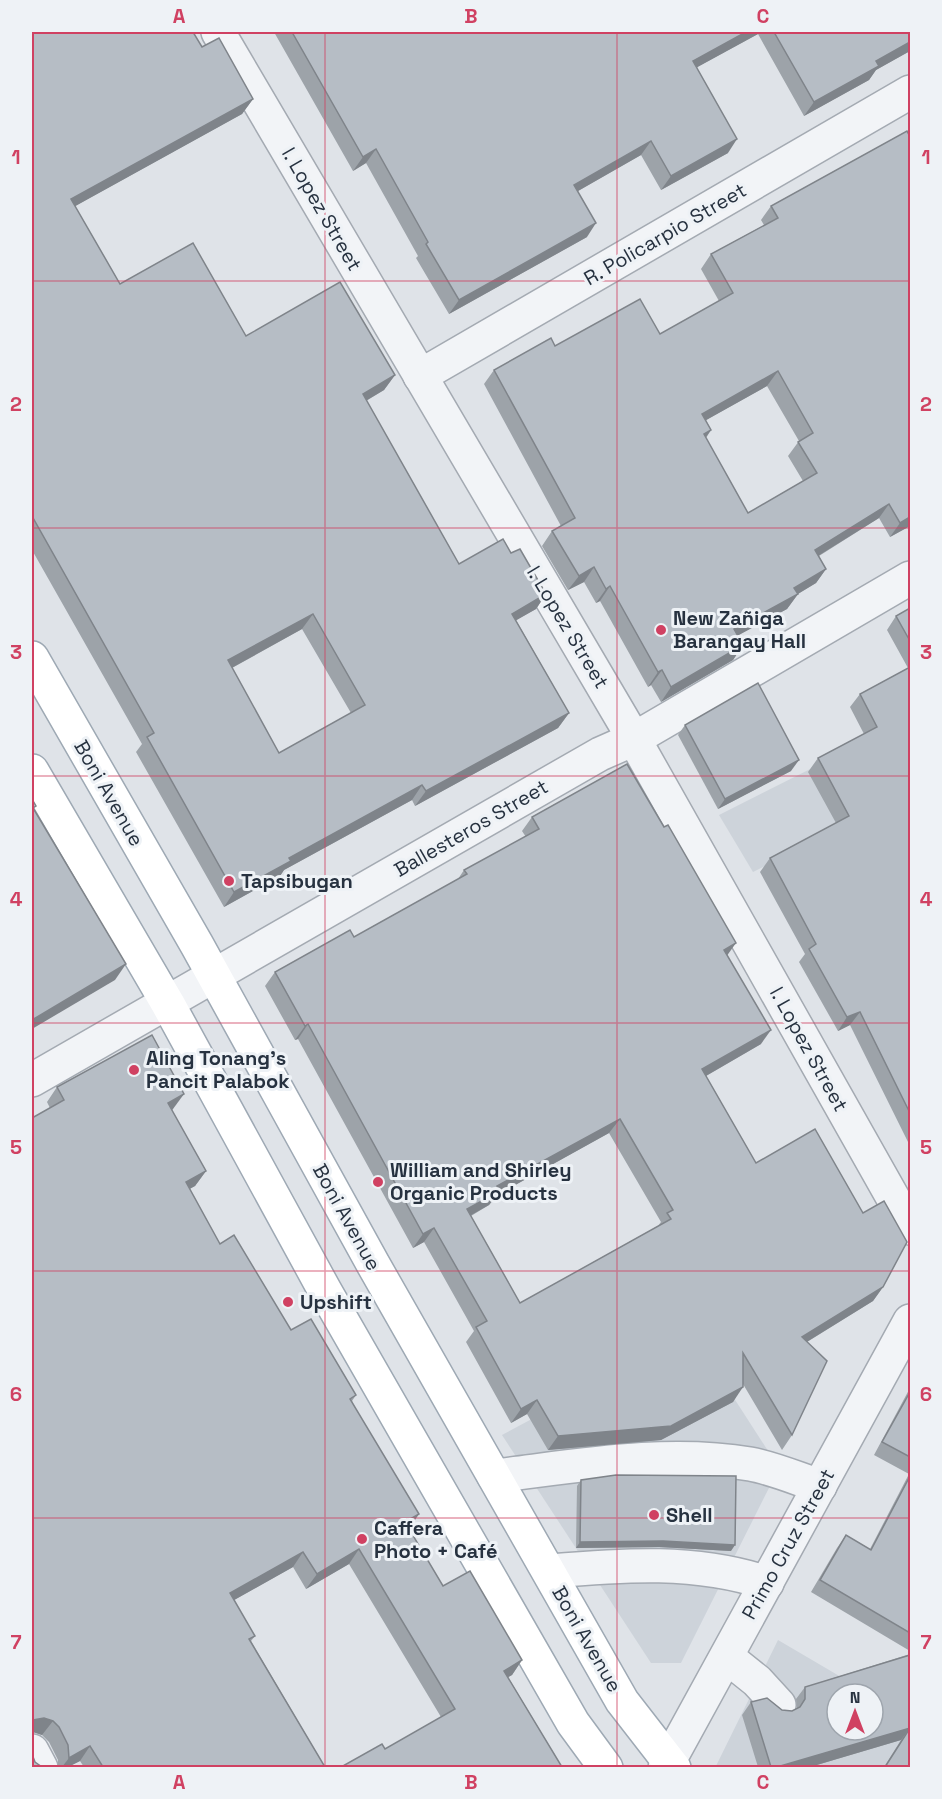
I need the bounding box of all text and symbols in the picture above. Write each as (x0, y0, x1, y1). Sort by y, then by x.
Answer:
text: A (173, 3, 186, 29)
text: B (464, 3, 478, 29)
text: C (757, 3, 770, 29)
street label: I. Lopez Street (276, 142, 368, 276)
text: 1 (11, 144, 21, 170)
text: 1 (921, 144, 931, 170)
street label: R. Policarpio Street (579, 177, 751, 291)
text: 2 (10, 391, 22, 417)
text: 2 (920, 391, 932, 417)
street label: I. Lopez Street (521, 561, 615, 693)
place label: New Zañiga Barangay Hall (673, 605, 806, 654)
marker: New Zañiga Barangay Hall (654, 623, 668, 637)
text: 3 (10, 639, 22, 665)
text: 3 (920, 639, 932, 665)
street label: Boni Avenue (68, 735, 150, 851)
street label: Ballesteros Street (389, 773, 553, 883)
place label: Tapsibugan (241, 868, 353, 894)
marker: Tapsibugan (222, 874, 236, 888)
text: 4 (10, 886, 23, 912)
text: 4 (920, 886, 933, 912)
street label: I. Lopez Street (764, 982, 854, 1116)
place label: Aling Tonang's Pancit Palabok (146, 1045, 290, 1094)
marker: Aling Tonang's Pancit Palabok (127, 1063, 141, 1077)
text: 5 (10, 1134, 22, 1160)
text: 5 (920, 1134, 932, 1160)
place label: William and Shirley Organic Products (390, 1157, 572, 1206)
street label: Boni Avenue (307, 1159, 387, 1275)
marker: William and Shirley Organic Products (371, 1175, 385, 1189)
place label: Upshift (300, 1289, 372, 1315)
marker: Upshift (281, 1295, 295, 1309)
text: 6 (10, 1381, 22, 1407)
text: 6 (920, 1381, 932, 1407)
street label: Primo Cruz Street (736, 1464, 840, 1624)
place label: Shell (666, 1502, 713, 1528)
marker: Shell (647, 1508, 661, 1522)
place label: Caffera Photo + Café (374, 1515, 498, 1564)
marker: Caffera Photo + Café (355, 1532, 369, 1546)
street label: Boni Avenue (546, 1581, 628, 1697)
text: 7 (10, 1629, 22, 1655)
text: 7 (920, 1629, 932, 1655)
north arrow (825, 1682, 885, 1742)
text: N (850, 1687, 860, 1708)
text: A (173, 1769, 186, 1795)
text: B (464, 1769, 478, 1795)
text: C (757, 1769, 770, 1795)

